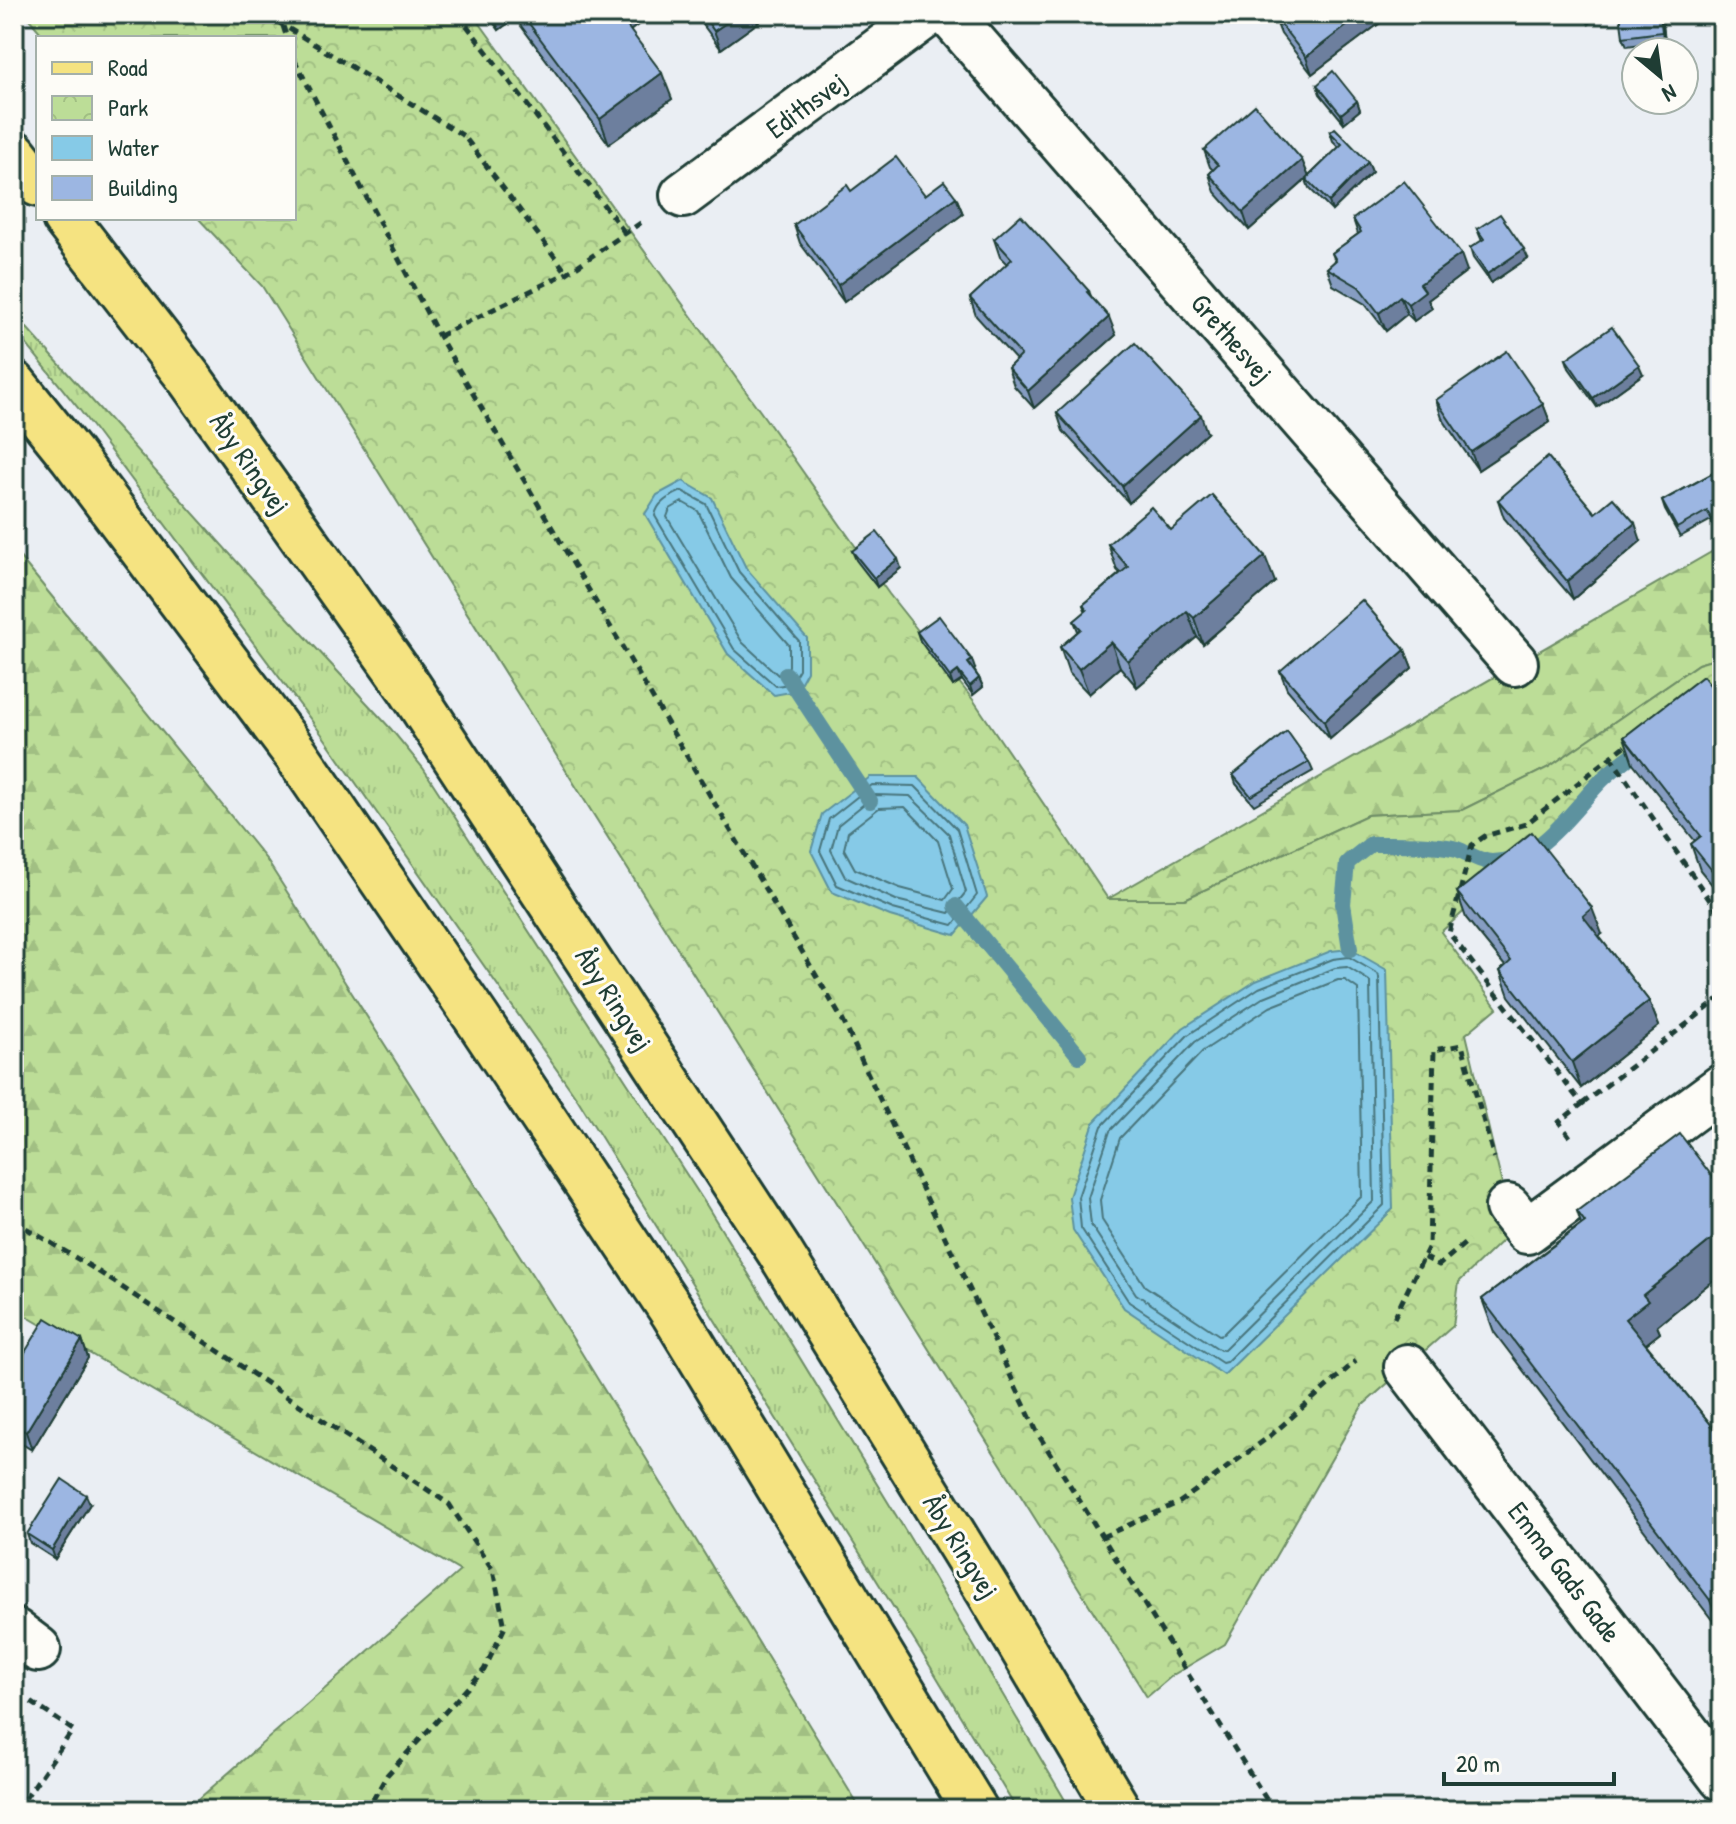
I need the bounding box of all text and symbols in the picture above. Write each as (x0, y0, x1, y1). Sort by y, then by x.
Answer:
legend (36, 36, 296, 220)
north arrow (1620, 36, 1700, 116)
text: Road (108, 51, 147, 83)
street label: Edithsvej (758, 63, 854, 147)
text: N (1657, 78, 1682, 110)
text: Park (108, 91, 148, 123)
text: Water (108, 131, 159, 163)
text: Building (108, 171, 178, 203)
street label: Grethesvej (1182, 285, 1282, 391)
street label: Åby Ringvej (201, 404, 299, 522)
street label: Åby Ringvej (566, 940, 662, 1058)
street label: Åby Ringvej (914, 1487, 1008, 1605)
street label: Emma Gads Gade (1500, 1494, 1630, 1650)
scale bar (1444, 1736, 1614, 1786)
text: 20 m (1456, 1747, 1500, 1779)

